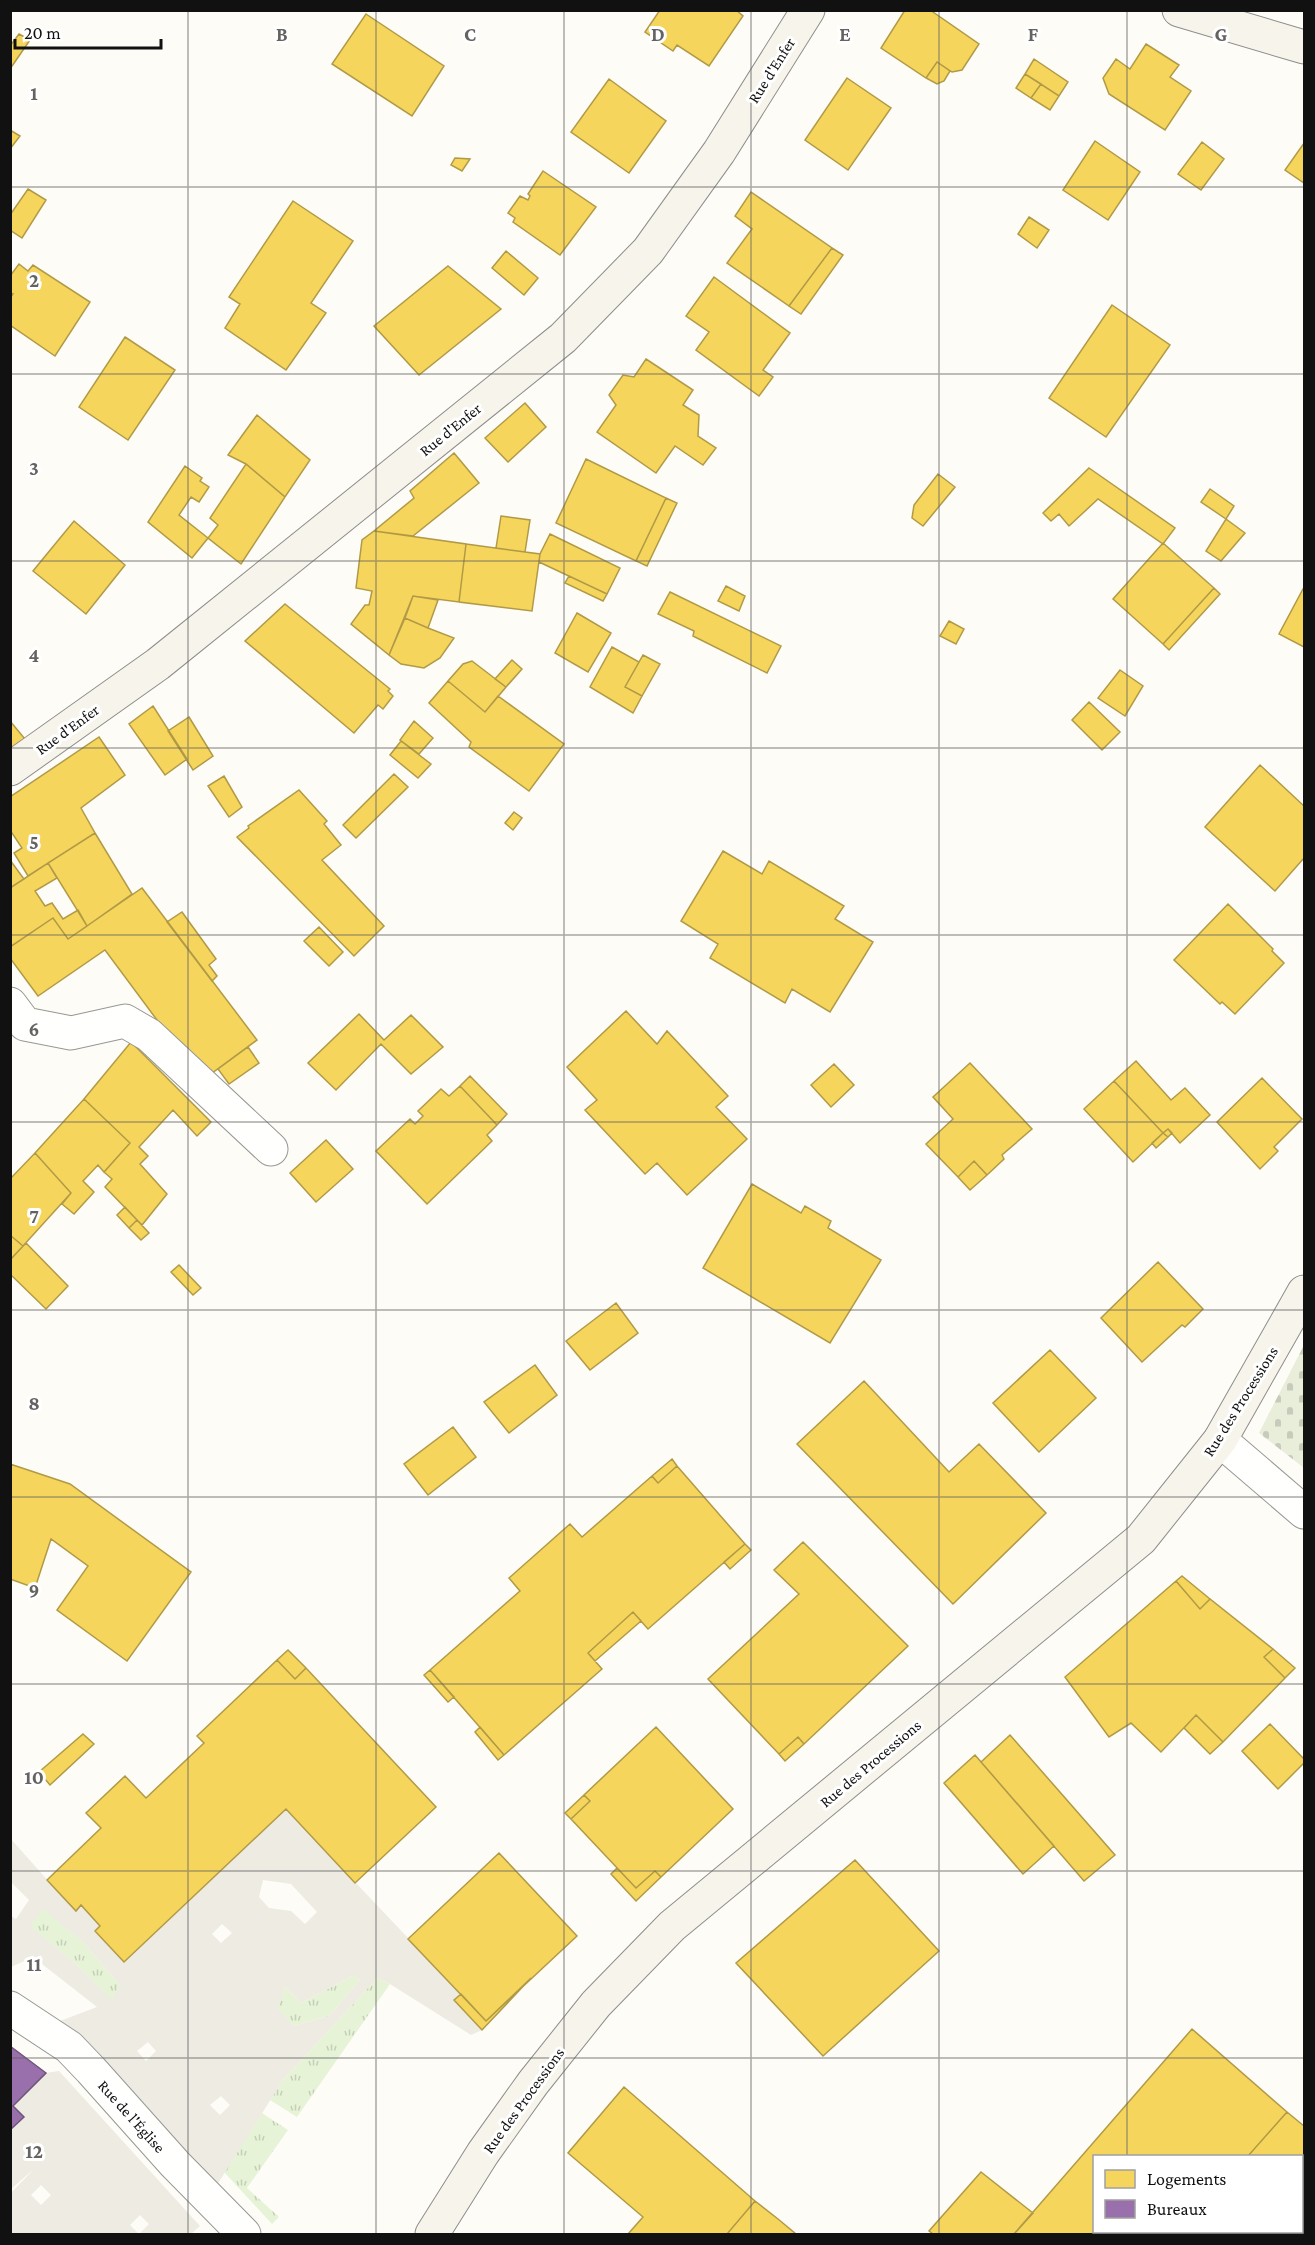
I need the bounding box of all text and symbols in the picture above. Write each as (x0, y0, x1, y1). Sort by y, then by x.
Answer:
scale bar (15, 12, 160, 50)
text: 20 m (24, 23, 61, 43)
text: B (276, 23, 288, 45)
text: C (464, 23, 476, 45)
text: D (651, 23, 665, 45)
text: E (839, 23, 851, 45)
text: F (1028, 23, 1039, 45)
text: G (1215, 23, 1228, 45)
street label: Rue d'Enfer (745, 34, 798, 106)
text: 1 (30, 82, 38, 104)
text: 2 (29, 269, 39, 291)
street label: Rue d'Enfer (416, 399, 485, 459)
text: 3 (29, 457, 39, 479)
text: 4 (29, 644, 40, 666)
street label: Rue d'Enfer (32, 701, 102, 758)
text: 5 (29, 831, 39, 853)
text: 6 (29, 1018, 39, 1040)
text: 7 (29, 1205, 39, 1227)
street label: Rue des Processions (1200, 1343, 1281, 1459)
text: 8 (28, 1392, 40, 1414)
text: 9 (29, 1579, 39, 1601)
street label: Rue des Processions (816, 1716, 924, 1811)
text: 10 (24, 1766, 44, 1788)
text: 11 (27, 1953, 42, 1975)
street label: Rue des Processions (479, 2044, 567, 2156)
street label: Rue de l'Église (94, 2077, 169, 2157)
text: 12 (25, 2140, 43, 2162)
legend (1093, 2155, 1303, 2233)
text: Logements (1147, 2169, 1226, 2189)
text: Bureaux (1147, 2199, 1207, 2219)

